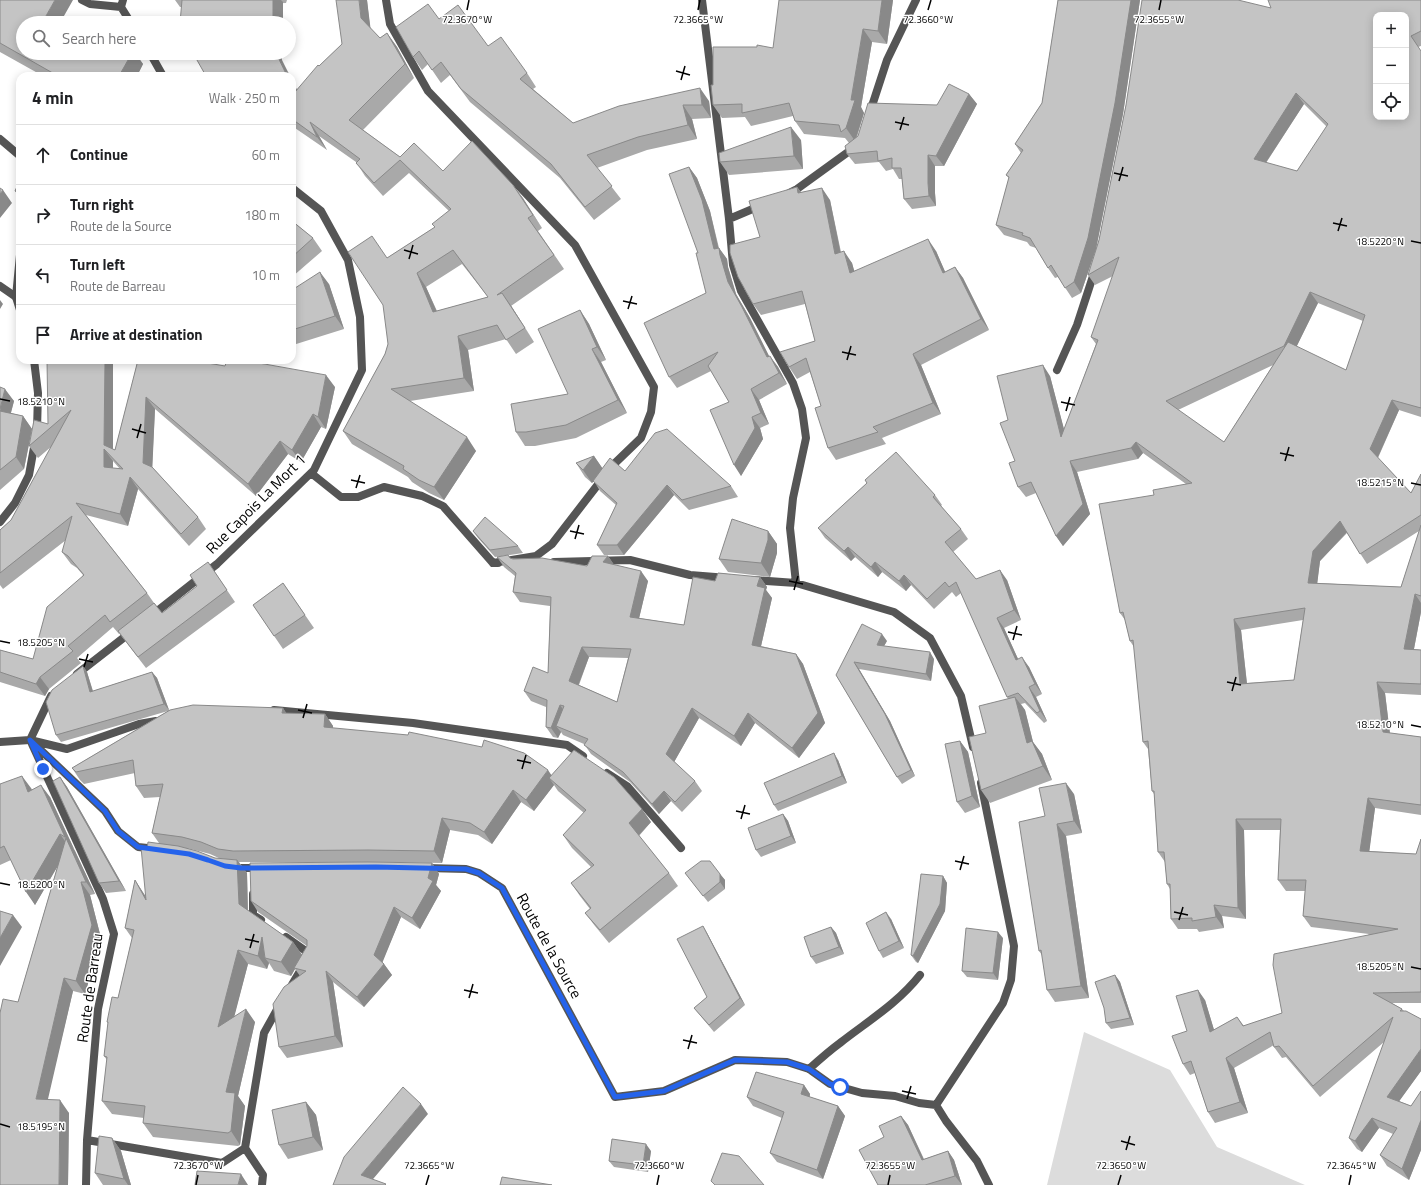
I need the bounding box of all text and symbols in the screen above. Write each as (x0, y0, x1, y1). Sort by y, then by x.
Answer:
text: 72.3670°W (442, 12, 492, 27)
text: 72.3665°W (673, 12, 723, 27)
text: 72.3660°W (903, 12, 953, 27)
text: 72.3655°W (1134, 12, 1184, 27)
map controls (1373, 12, 1409, 120)
button: + (1373, 12, 1409, 48)
search box (16, 16, 296, 60)
icon: search (30, 27, 52, 49)
text: Search here (62, 27, 136, 50)
button: − (1373, 48, 1409, 84)
button: locate (1373, 84, 1409, 120)
text: 4 min (32, 85, 73, 111)
text: Walk · 250 m (209, 88, 280, 108)
text: Continue (70, 143, 128, 166)
icon: ahead (32, 144, 54, 166)
text: 60 m (252, 145, 280, 165)
text: Turn right (70, 193, 134, 216)
icon: right (32, 204, 54, 226)
text: 180 m (244, 205, 280, 225)
text: Route de la Source (70, 216, 172, 236)
text: 18.5220°N (1356, 234, 1404, 249)
text: Turn left (70, 253, 125, 276)
icon: left (32, 264, 54, 286)
text: 10 m (252, 265, 280, 285)
text: Route de Barreau (70, 276, 165, 296)
text: Arrive at destination (70, 323, 203, 346)
icon: arrive (32, 324, 54, 346)
text: 18.5210°N (17, 394, 65, 409)
street label: Rue Capois La Mort 1 (200, 448, 311, 559)
text: 18.5215°N (1356, 475, 1404, 490)
text: 18.5205°N (17, 635, 65, 650)
text: 18.5210°N (1356, 717, 1404, 732)
route end (34, 760, 52, 778)
text: 18.5200°N (17, 877, 65, 892)
street label: Route de la Source (511, 889, 588, 1003)
street label: Route de Barreau (70, 932, 109, 1044)
text: 18.5205°N (1356, 959, 1404, 974)
route start (831, 1078, 849, 1096)
text: 18.5195°N (17, 1119, 65, 1134)
text: 72.3670°W (173, 1158, 223, 1173)
text: 72.3665°W (404, 1158, 454, 1173)
text: 72.3660°W (634, 1158, 684, 1173)
text: 72.3655°W (865, 1158, 915, 1173)
text: 72.3650°W (1096, 1158, 1146, 1173)
text: 72.3645°W (1326, 1158, 1376, 1173)

